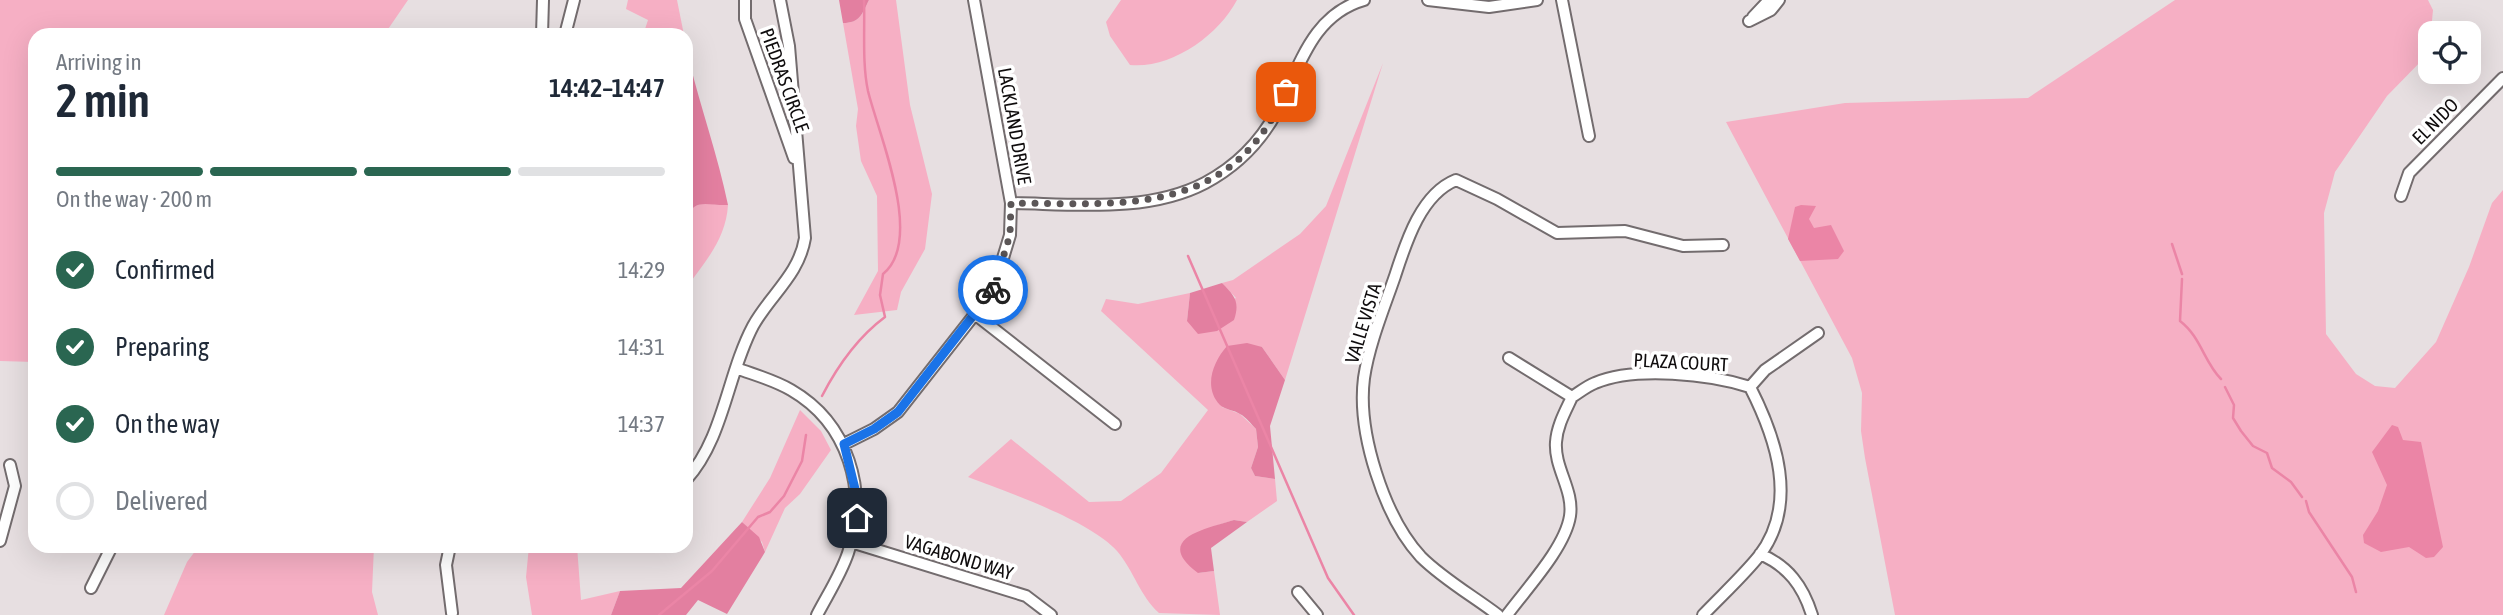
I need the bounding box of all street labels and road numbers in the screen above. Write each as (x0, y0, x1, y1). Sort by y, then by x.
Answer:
street label: PIEDRAS CIRCLE (756, 25, 814, 135)
street label: LACKLAND DRIVE (994, 66, 1036, 186)
street label: EL NIDO (2407, 93, 2463, 149)
street label: VALLE VISTA (1340, 280, 1386, 366)
street label: PLAZA COURT (1633, 349, 1730, 375)
street label: VAGABOND WAY (902, 530, 1016, 584)

